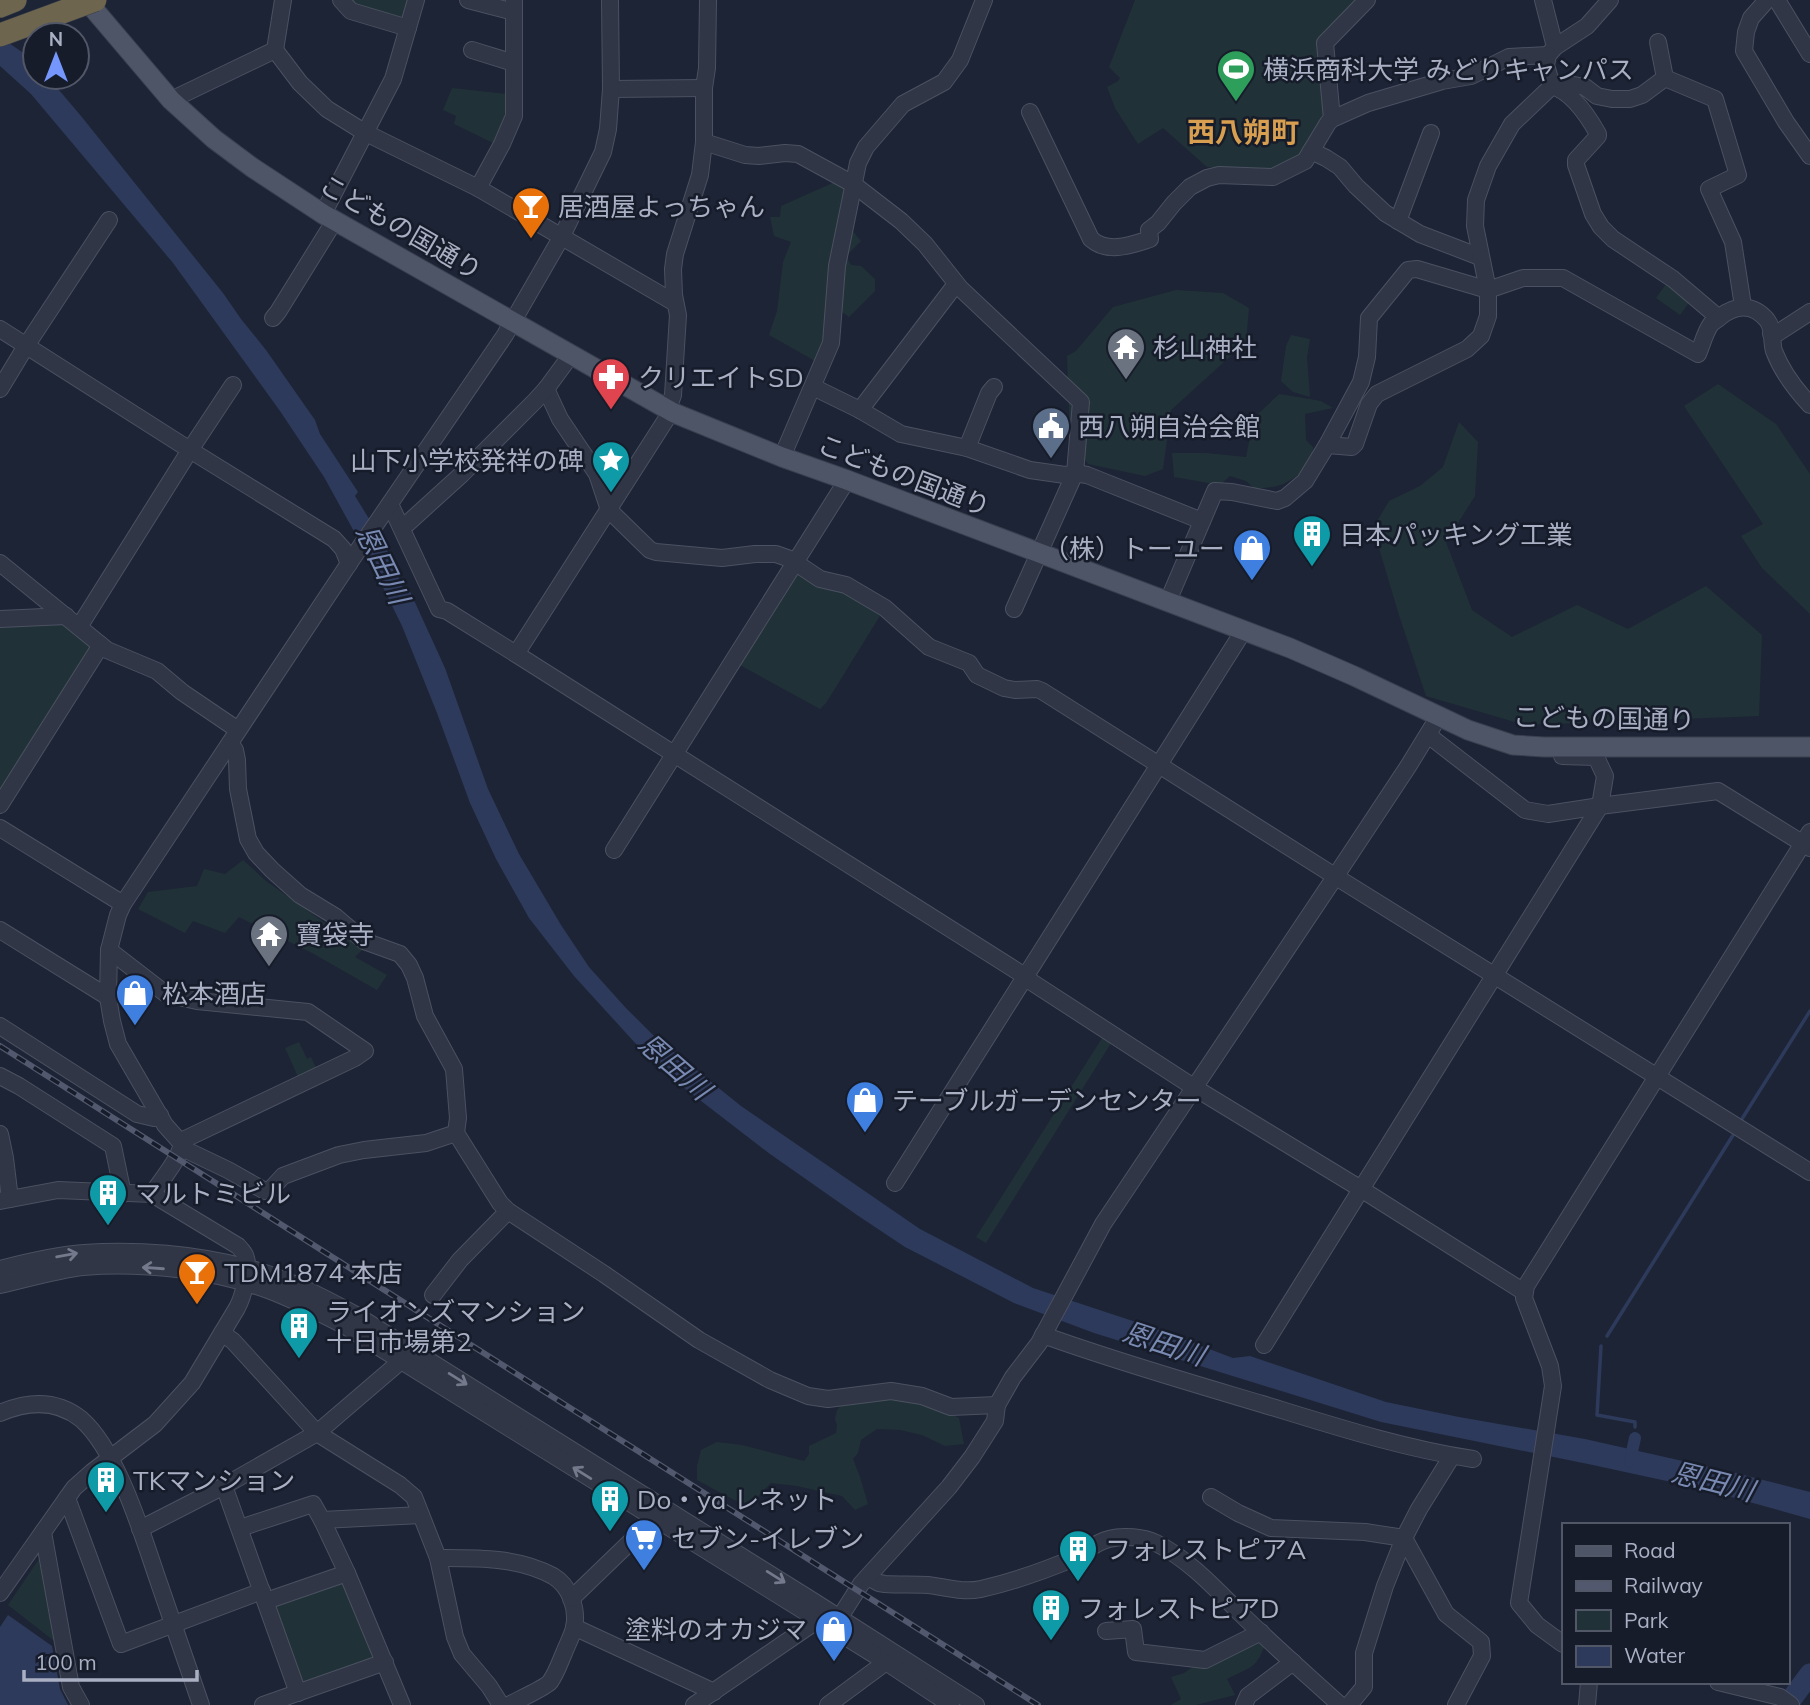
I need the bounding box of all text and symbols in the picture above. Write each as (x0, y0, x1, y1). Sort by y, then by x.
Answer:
north arrow (21, 21, 91, 91)
text: N (49, 27, 63, 51)
sports icon: 横浜商科大学 みどりキャンパス (1215, 48, 1257, 103)
place label: 横浜商科大学 みどりキャンパス (1263, 53, 1634, 86)
district label: 西八朔町 (1187, 114, 1299, 149)
street label: こどもの国通り (314, 167, 488, 287)
bar icon: 居酒屋よっちゃん (510, 185, 552, 240)
place label: 居酒屋よっちゃん (558, 190, 765, 223)
temple icon: 杉山神社 (1105, 326, 1147, 381)
place label: 杉山神社 (1153, 331, 1257, 364)
pharmacy icon: クリエイトSD (590, 356, 632, 411)
place label: クリエイトSD (638, 361, 804, 394)
public building icon: 西八朔自治会館 (1030, 405, 1072, 460)
place label: 西八朔自治会館 (1078, 410, 1260, 443)
street label: こどもの国通り (813, 427, 995, 523)
place icon: 山下小学校発祥の碑 (590, 439, 632, 494)
place label: 山下小学校発祥の碑 (350, 444, 584, 477)
building icon: 日本パッキング工業 (1291, 513, 1333, 568)
place label: 日本パッキング工業 (1339, 518, 1572, 551)
water label: 恩田川 (349, 519, 418, 612)
shop icon: （株）トーユー (1231, 527, 1273, 582)
place label: （株）トーユー (1043, 532, 1225, 565)
street label: こどもの国通り (1513, 700, 1695, 736)
temple icon: 寶袋寺 (248, 913, 290, 968)
place label: 寶袋寺 (296, 918, 374, 951)
shop icon: 松本酒店 (114, 972, 156, 1027)
place label: 松本酒店 (162, 977, 266, 1010)
water label: 恩田川 (632, 1025, 720, 1109)
shop icon: テーブルガーデンセンター (844, 1079, 886, 1134)
place label: テーブルガーデンセンター (892, 1084, 1202, 1117)
building icon: マルトミビル (87, 1172, 129, 1227)
place label: マルトミビル (135, 1177, 291, 1210)
one-way arrow (55, 1248, 78, 1261)
bar icon: TDM1874 本店 (176, 1251, 218, 1306)
place label: TDM1874 本店 (224, 1256, 403, 1289)
one-way arrow (143, 1261, 165, 1274)
place label: ライオンズマンション 十日市場第2 (326, 1295, 585, 1358)
building icon: ライオンズマンション 十日市場第2 (278, 1305, 320, 1360)
water label: 恩田川 (1119, 1313, 1212, 1374)
one-way arrow (448, 1373, 468, 1387)
water label: 恩田川 (1668, 1454, 1761, 1509)
building icon: TKマンション (85, 1459, 127, 1514)
place label: TKマンション (133, 1464, 295, 1497)
one-way arrow (572, 1466, 592, 1480)
building icon: Do・ya レネット (589, 1478, 631, 1533)
place label: Do・ya レネット (637, 1483, 837, 1516)
supermarket icon: セブン-イレブン (623, 1517, 665, 1572)
place label: セブン-イレブン (671, 1522, 864, 1555)
legend (1562, 1523, 1789, 1684)
building icon: フォレストピアA (1057, 1528, 1099, 1583)
place label: フォレストピアA (1105, 1533, 1306, 1566)
text: Road (1624, 1537, 1675, 1563)
one-way arrow (766, 1570, 785, 1585)
text: Railway (1624, 1572, 1703, 1598)
building icon: フォレストピアD (1030, 1587, 1072, 1642)
place label: フォレストピアD (1078, 1592, 1279, 1625)
text: Park (1624, 1607, 1668, 1633)
shop icon: 塗料のオカジマ (813, 1608, 855, 1663)
place label: 塗料のオカジマ (625, 1613, 807, 1646)
scale bar (24, 1638, 198, 1682)
text: Water (1624, 1642, 1685, 1668)
text: 100 m (35, 1649, 97, 1675)

